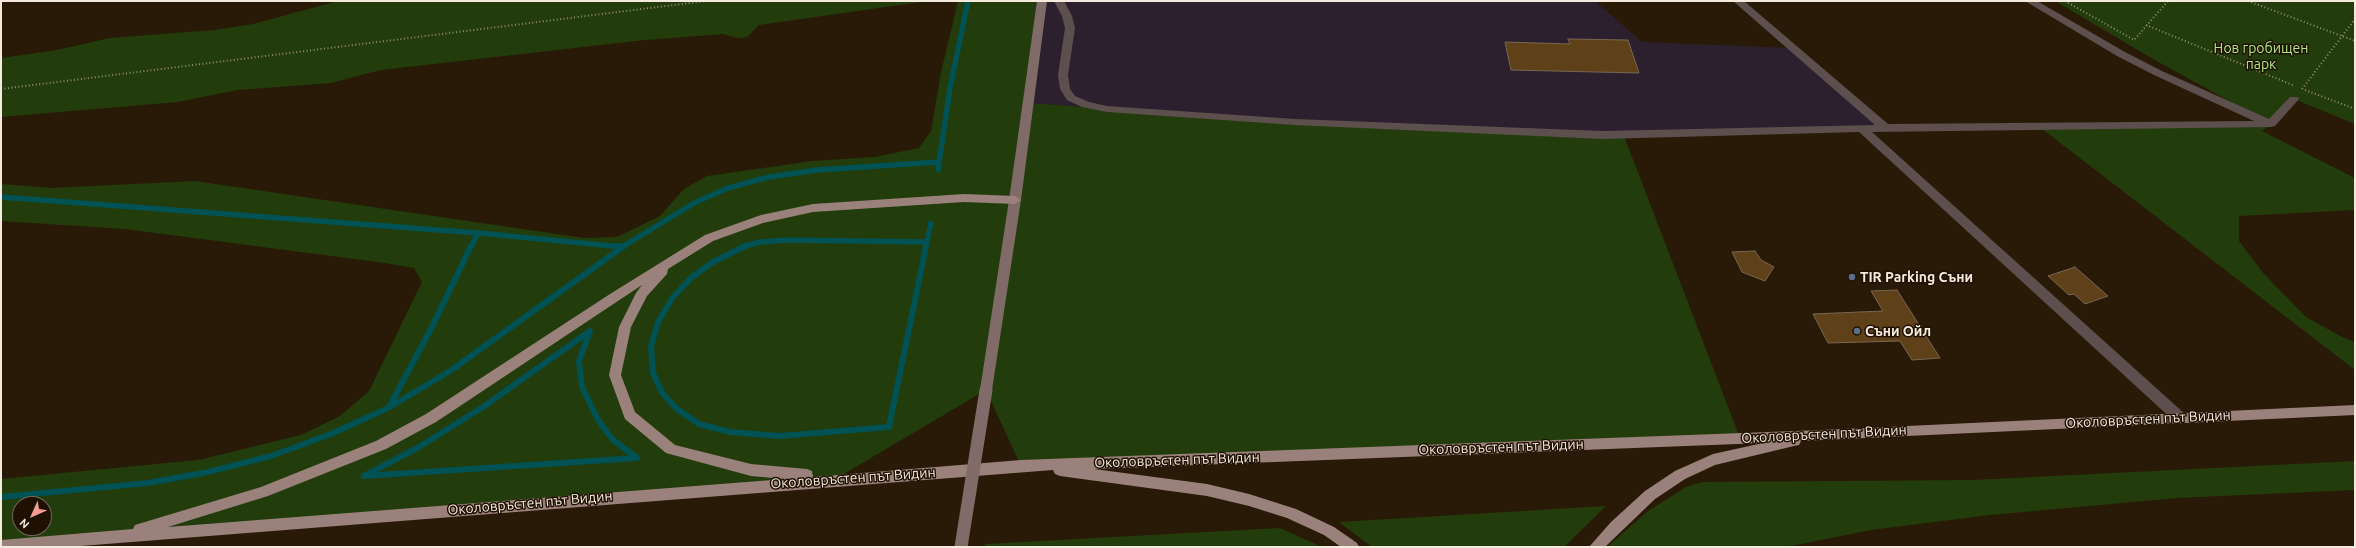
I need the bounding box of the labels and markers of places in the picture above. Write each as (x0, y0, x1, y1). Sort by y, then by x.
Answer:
place label: TIR Parking Съни (1860, 269, 1973, 285)
marker: TIR Parking Съни (1847, 272, 1857, 282)
place label: Съни Ойл (1865, 323, 1931, 339)
marker: Съни Ойл (1852, 326, 1862, 336)

